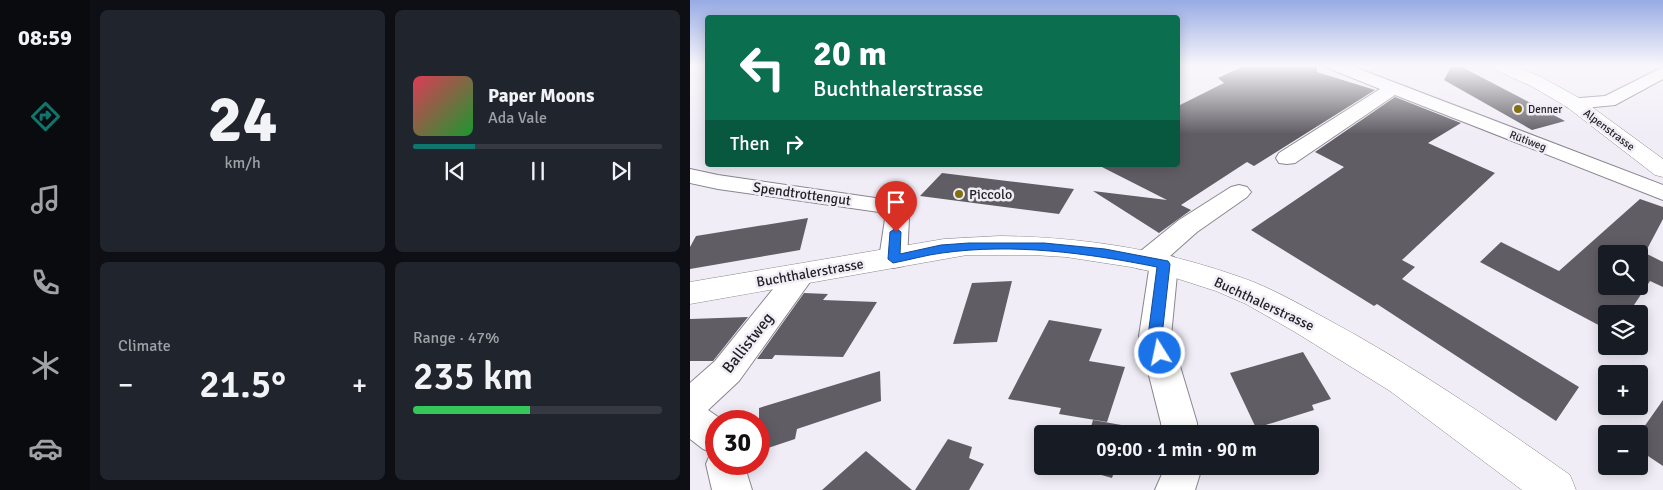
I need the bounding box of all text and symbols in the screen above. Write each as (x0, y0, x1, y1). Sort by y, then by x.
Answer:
text: 08:59 (18, 24, 72, 51)
text: 20 m (813, 32, 887, 75)
icon: left (730, 35, 795, 100)
text: Buchthalerstrasse (813, 75, 984, 102)
text: 24 (207, 80, 278, 160)
text: Paper Moons (488, 84, 594, 108)
icon: directions (28, 99, 63, 134)
marker: Denner (1512, 103, 1524, 115)
place label: Denner (1528, 103, 1562, 116)
street label: Alpenstrasse (1581, 107, 1637, 153)
text: Ada Vale (488, 108, 547, 128)
street label: Rütiweg (1508, 128, 1548, 154)
icon: right (780, 130, 808, 158)
text: Then (730, 132, 770, 156)
text: km/h (224, 153, 261, 173)
icon: previous (441, 157, 469, 185)
icon: pause (524, 157, 552, 185)
icon: next (607, 157, 635, 185)
street label: Spendtrottengut (752, 179, 852, 209)
pin (875, 181, 917, 232)
icon: music (28, 182, 63, 217)
place label: Piccolo (969, 186, 1012, 203)
icon: arrive (882, 188, 910, 216)
marker: Piccolo (953, 188, 965, 200)
map controls (1598, 245, 1648, 475)
button: search (1598, 245, 1648, 295)
street label: Buchthalerstrasse (755, 255, 865, 291)
icon: phone (28, 265, 63, 300)
street label: Buchthalerstrasse (1211, 273, 1317, 335)
button: layers (1598, 305, 1648, 355)
street label: Ballistweg (718, 309, 778, 377)
position arrow (1133, 326, 1185, 378)
text: Range · 47% (413, 328, 499, 348)
text: Climate (118, 336, 171, 356)
icon: climate (28, 348, 63, 383)
text: 235 km (413, 353, 533, 400)
text: 21.5° (199, 361, 286, 408)
button: + (1598, 365, 1648, 415)
text: − (118, 368, 133, 402)
text: + (352, 368, 367, 402)
speed limit sign: 30 (705, 410, 770, 475)
button: − (1598, 425, 1648, 475)
icon: car (28, 431, 63, 466)
text: 09:00 · 1 min · 90 m (1096, 438, 1257, 462)

